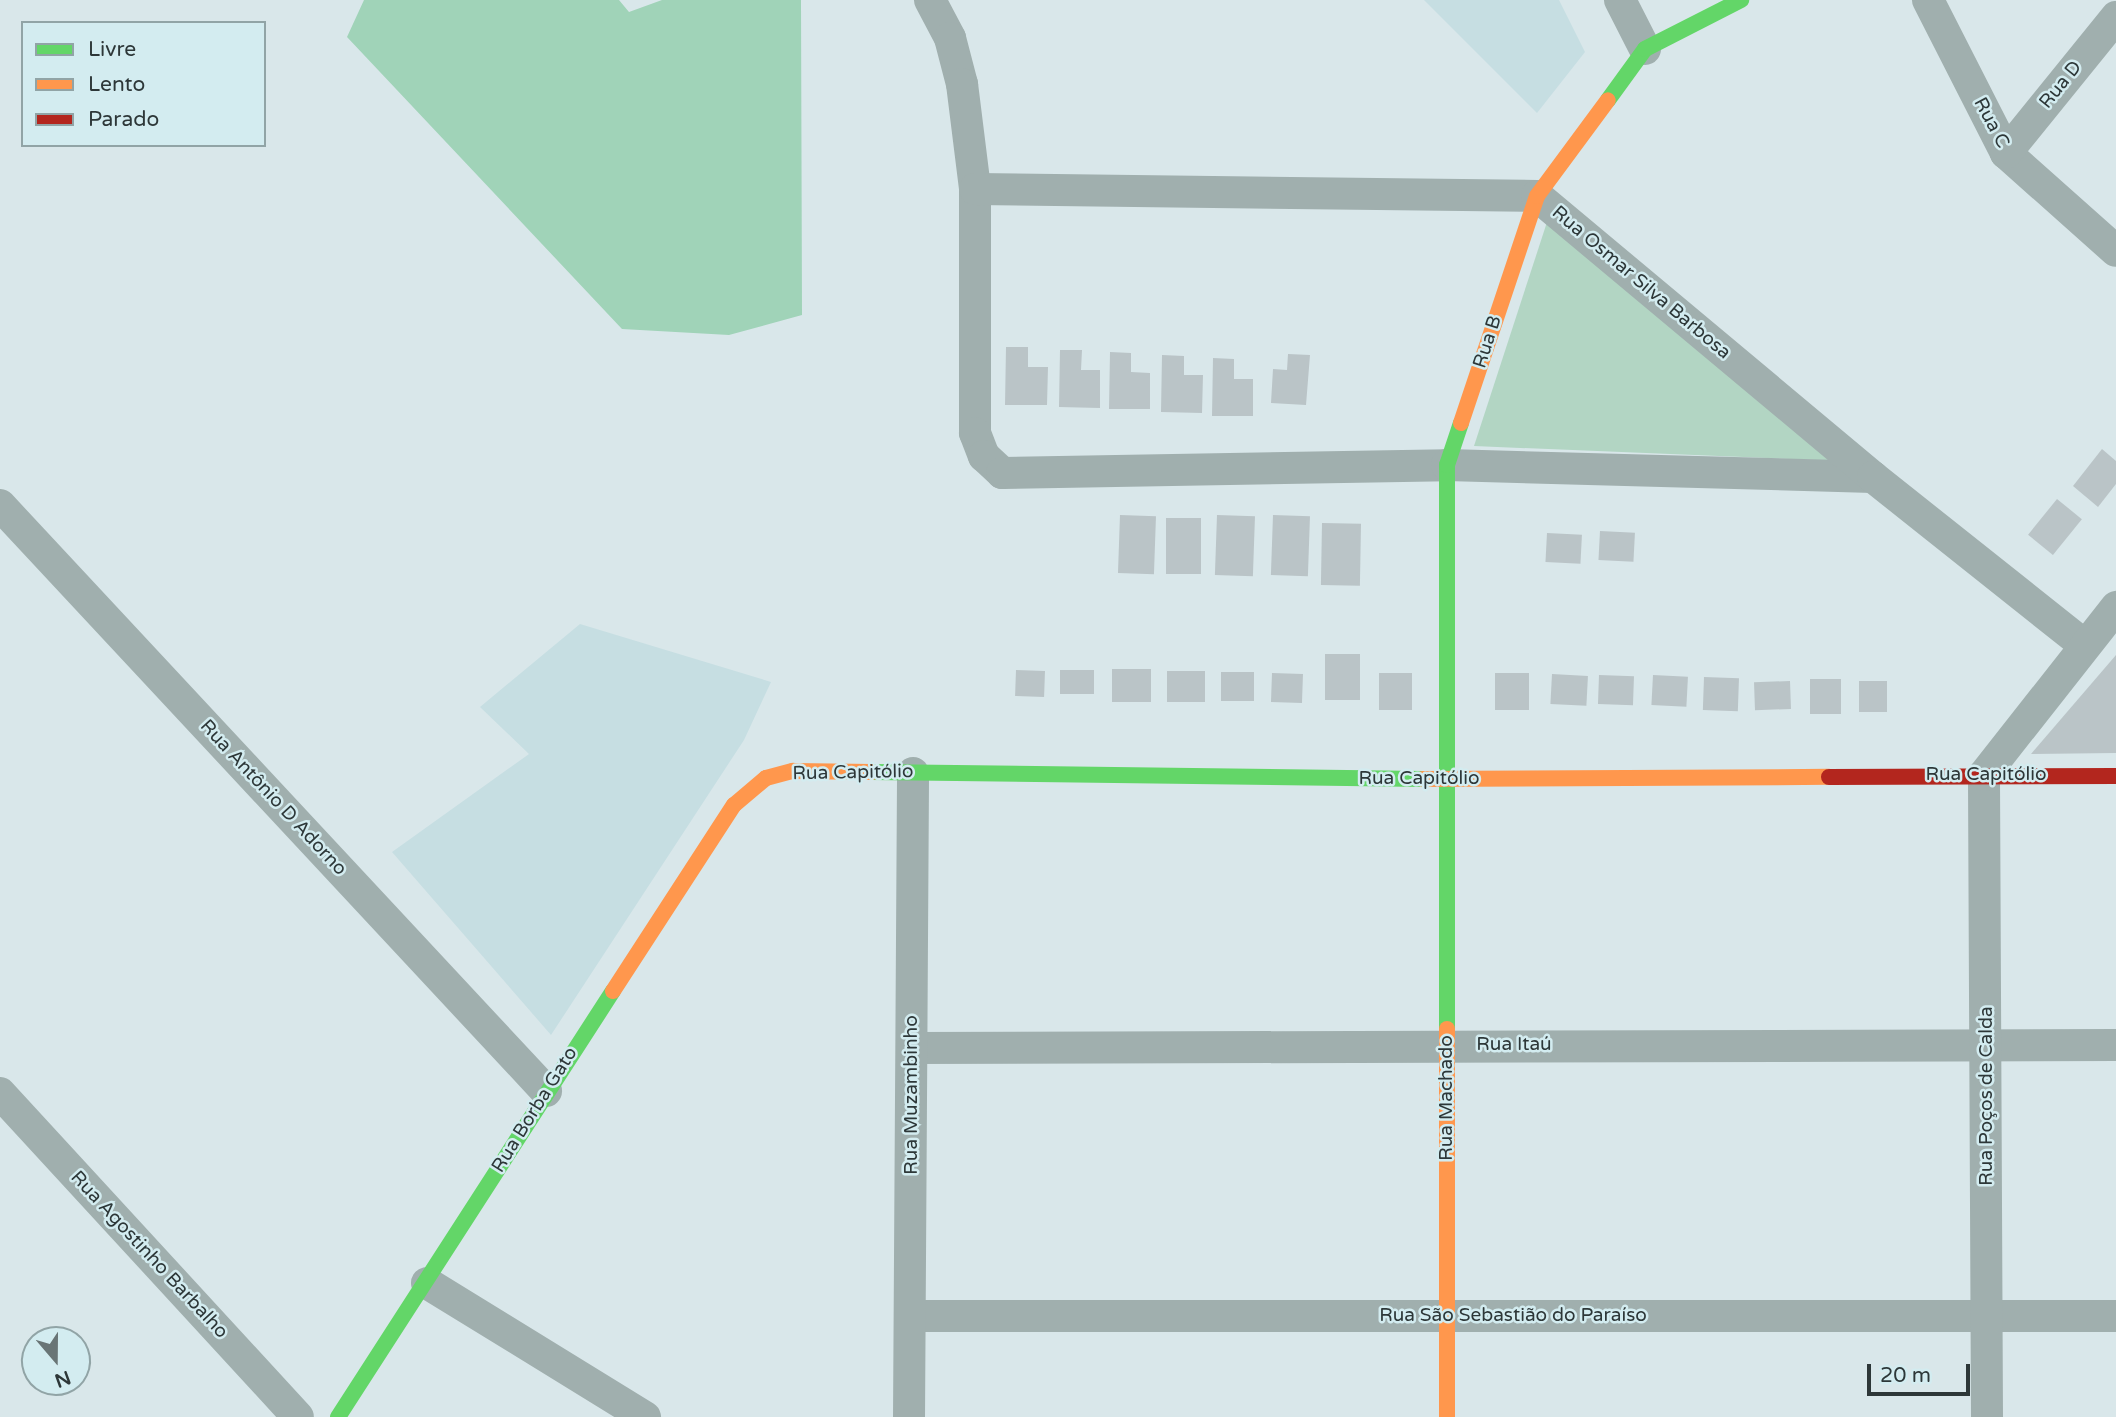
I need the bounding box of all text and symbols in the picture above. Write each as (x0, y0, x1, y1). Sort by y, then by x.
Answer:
legend (21, 21, 266, 147)
text: Livre (88, 37, 136, 62)
street label: Rua D (2035, 56, 2087, 114)
text: Lento (88, 72, 145, 97)
street label: Rua C (1968, 94, 2014, 152)
text: Parado (88, 107, 159, 132)
street label: Rua Osmar Silva Barbosa (1547, 201, 1735, 365)
street label: Rua B (1469, 313, 1507, 371)
street label: Rua Antônio D Adorno (195, 715, 351, 881)
street label: Rua Capitólio (792, 761, 914, 785)
street label: Rua Capitólio (1925, 764, 2047, 786)
street label: Rua Capitólio (1358, 768, 1480, 790)
street label: Rua Poços de Calda (1976, 1006, 1998, 1186)
street label: Rua Muzambinho (901, 1015, 923, 1175)
street label: Rua Itaú (1476, 1034, 1552, 1056)
street label: Rua Machado (1436, 1035, 1458, 1161)
street label: Rua Borba Gato (487, 1043, 583, 1177)
street label: Rua Agostinho Barbalho (65, 1167, 233, 1343)
street label: Rua São Sebastião do Paraíso (1379, 1305, 1647, 1327)
north arrow (21, 1326, 91, 1396)
scale bar (1871, 1350, 1974, 1394)
text: 20 m (1880, 1363, 1931, 1388)
text: N (52, 1366, 73, 1392)

